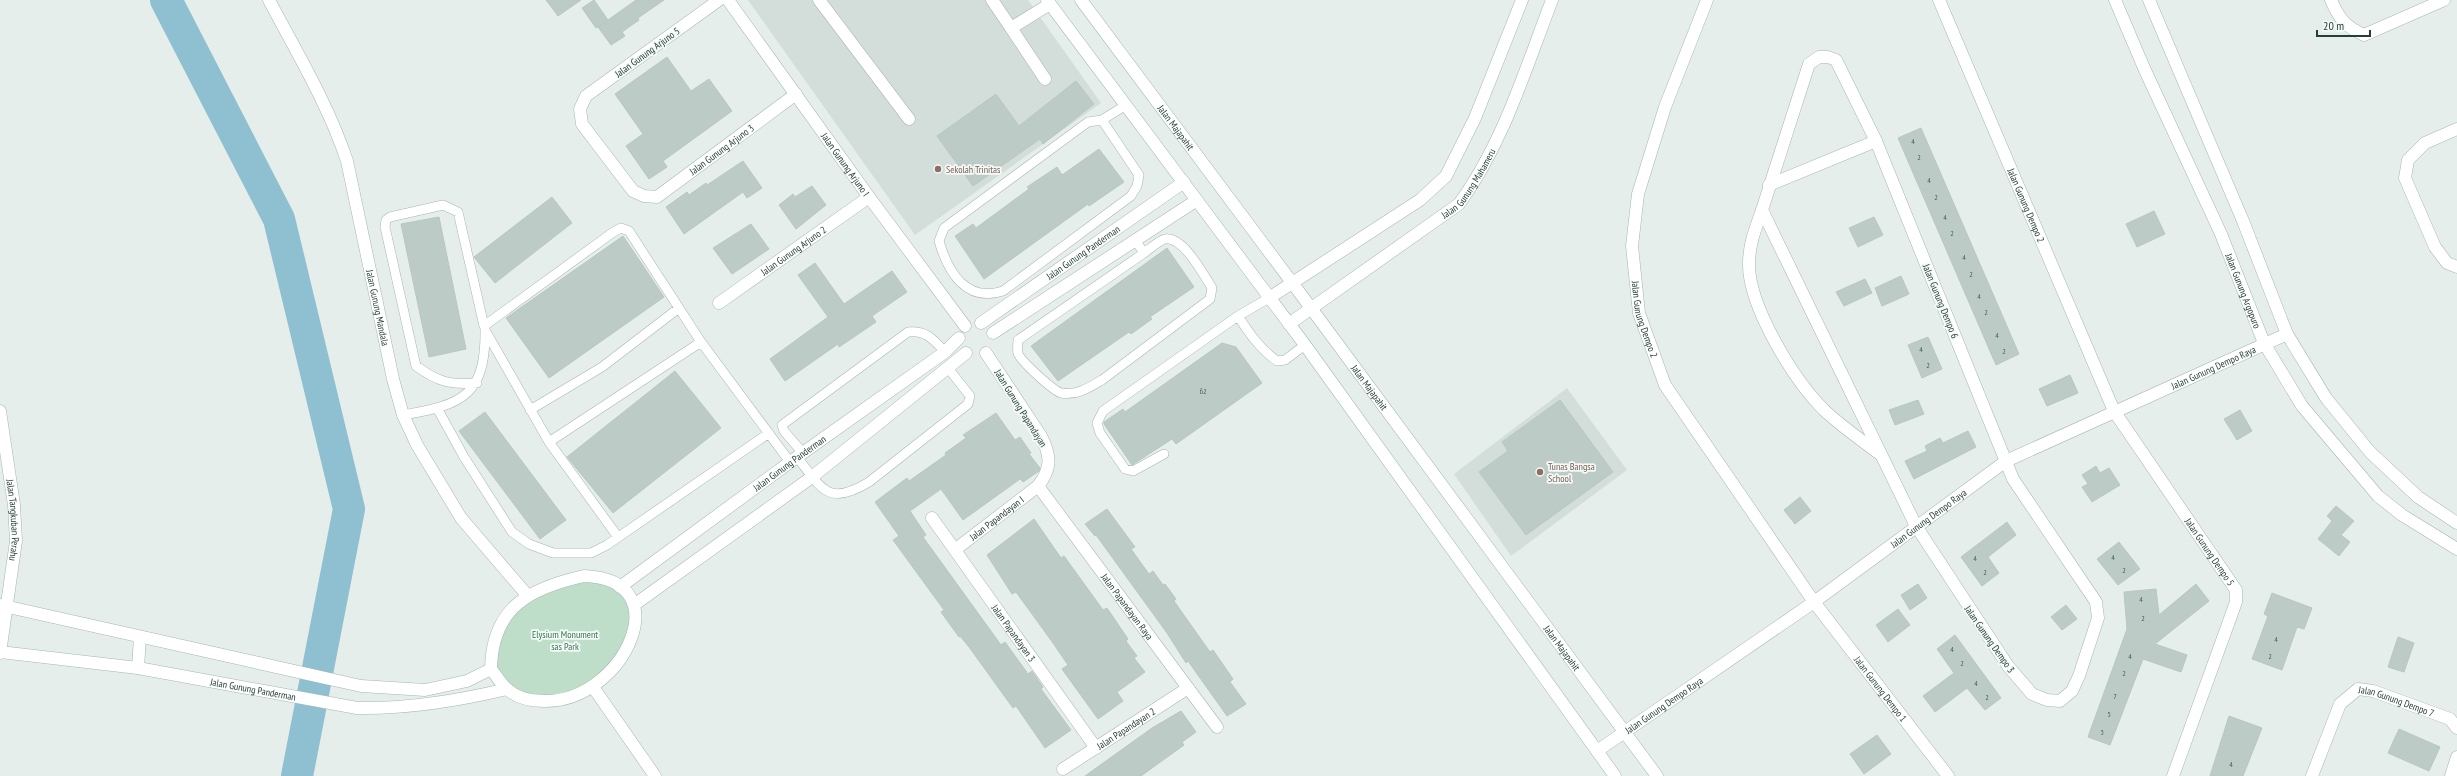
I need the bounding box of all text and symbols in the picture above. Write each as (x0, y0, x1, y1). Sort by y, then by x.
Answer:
scale bar (2317, 12, 2370, 38)
text: 20 m (2323, 18, 2344, 33)
street label: Jalan Gunung Arjuno 5 (611, 24, 682, 81)
street label: Jalan Majapahit (1154, 102, 1197, 153)
street label: Jalan Gunung Arjuno 3 (686, 121, 757, 178)
street label: Jalan Gunung Arjuno I (817, 129, 872, 199)
house number: 4 (1911, 136, 1915, 146)
street label: Jalan Gunung Mahameru (1438, 146, 1498, 222)
house number: 2 (1917, 152, 1921, 162)
place label: Sekolah Trinitas (946, 163, 1001, 176)
marker: Sekolah Trinitas (933, 164, 943, 174)
street label: Jalan Gunung Dempo 2 (2004, 165, 2047, 244)
house number: 4 (1927, 175, 1931, 185)
house number: 2 (1934, 192, 1938, 202)
house number: 4 (1943, 212, 1947, 222)
street label: Jalan Gunung Arjuno 2 (758, 223, 829, 279)
street label: Jalan Gunung Panderman (1043, 223, 1123, 283)
house number: 2 (1950, 228, 1954, 238)
street label: Jalan Gunung Argopuro (2222, 251, 2264, 330)
house number: 4 (1962, 252, 1966, 262)
street label: Jalan Gunung Dempo 6 (1919, 261, 1962, 341)
street label: Jalan Gunung Mandala (363, 267, 392, 347)
house number: 2 (1969, 269, 1973, 279)
street label: Jalan Gunung Dempo 2 (1629, 279, 1661, 360)
house number: 4 (1977, 291, 1981, 301)
house number: 2 (1984, 307, 1988, 317)
house number: 4 (1995, 330, 1999, 340)
street label: Jalan Gunung Dempo Raya (2168, 343, 2258, 393)
house number: 4 (1919, 344, 1923, 354)
house number: 2 (2002, 346, 2006, 356)
house number: 2 (1926, 360, 1930, 370)
street label: Jalan Majapahit (1347, 361, 1390, 413)
street label: Jalan Gunung Papandayan (991, 366, 1050, 450)
house number: 62 (1199, 386, 1207, 396)
street label: Jalan Gunung Panderman (750, 433, 829, 495)
place label: Tunas Bangsa School (1548, 460, 1595, 485)
marker: Tunas Bangsa School (1535, 467, 1545, 477)
street label: Jalan Tangkuban Perahu (3, 477, 22, 562)
street label: Jalan Gunung Dempo Raya (1887, 486, 1969, 551)
street label: Jalan Papandayan I (966, 493, 1027, 544)
street label: Jalan Gunung Dempo 5 (2181, 515, 2237, 588)
house number: 4 (2111, 552, 2115, 562)
house number: 4 (1973, 553, 1977, 563)
house number: 2 (2122, 565, 2126, 575)
house number: 2 (1983, 567, 1987, 577)
street label: Jalan Papandayan Raya (1098, 570, 1156, 642)
house number: 4 (2139, 594, 2143, 604)
street label: Jalan Papandayan 3 (988, 601, 1038, 664)
street label: Jalan Gunung Dempo 3 (1961, 602, 2018, 675)
house number: 2 (2141, 613, 2145, 623)
street label: Jalan Majapahit (1540, 622, 1583, 674)
park label: Elysium Monument sas Park (532, 628, 598, 653)
house number: 4 (2274, 634, 2278, 644)
house number: 4 (1950, 644, 1954, 654)
house number: 4 (2128, 651, 2132, 661)
house number: 2 (2268, 651, 2272, 661)
street label: Jalan Gunung Dempo 1 (1850, 653, 1910, 724)
house number: 2 (1960, 658, 1964, 668)
house number: 2 (2122, 668, 2126, 678)
street label: Jalan Gunung Dempo Raya (1622, 674, 1705, 737)
street label: Jalan Gunung Panderman (208, 675, 297, 704)
house number: 4 (1974, 678, 1978, 688)
street label: Jalan Gunung Dempo 7 (2357, 683, 2436, 720)
house number: 7 (2113, 691, 2117, 701)
house number: 2 (1985, 692, 1989, 702)
street label: Jalan Papandayan 2 (1094, 705, 1158, 753)
house number: 5 (2107, 709, 2111, 719)
house number: 3 (2100, 727, 2104, 737)
house number: 4 (2229, 759, 2233, 769)

